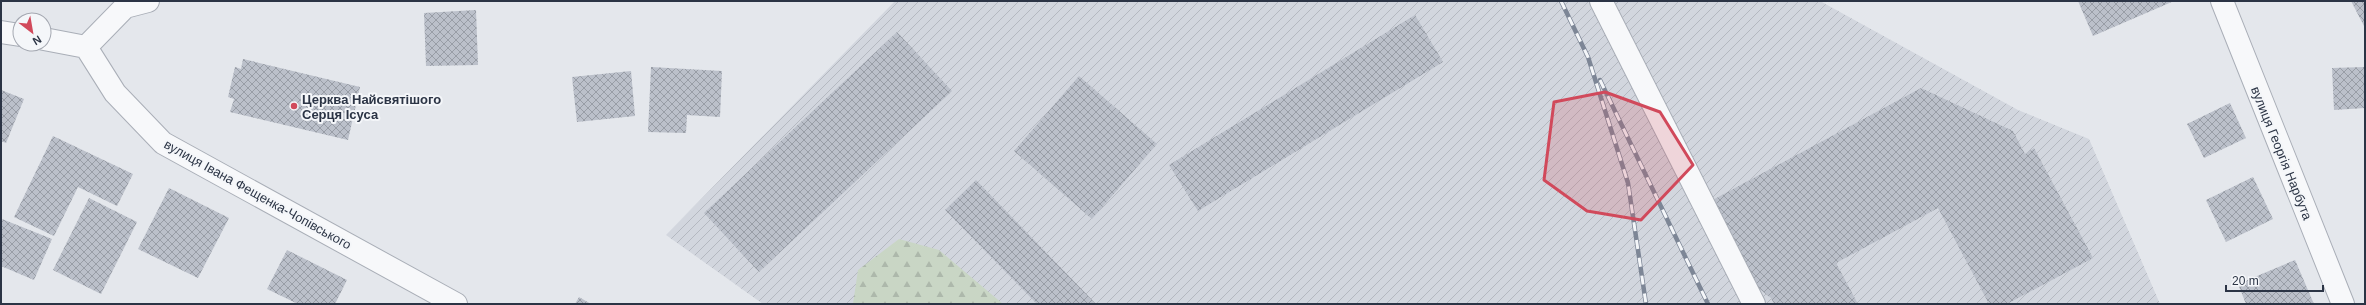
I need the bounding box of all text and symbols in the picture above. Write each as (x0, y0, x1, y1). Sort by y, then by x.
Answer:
north arrow (12, 12, 52, 52)
text: N (31, 33, 44, 48)
street label: вулиця Георгія Нарбута (2248, 84, 2315, 223)
place label: Церква Найсвятішого Серця Ісуса (302, 92, 441, 122)
marker: Церква Найсвятішого Серця Ісуса (289, 101, 299, 111)
street label: вулиця Івана Фещенка-Чопівського (162, 137, 354, 252)
scale bar (2226, 267, 2323, 293)
text: 20 m (2232, 274, 2259, 288)

